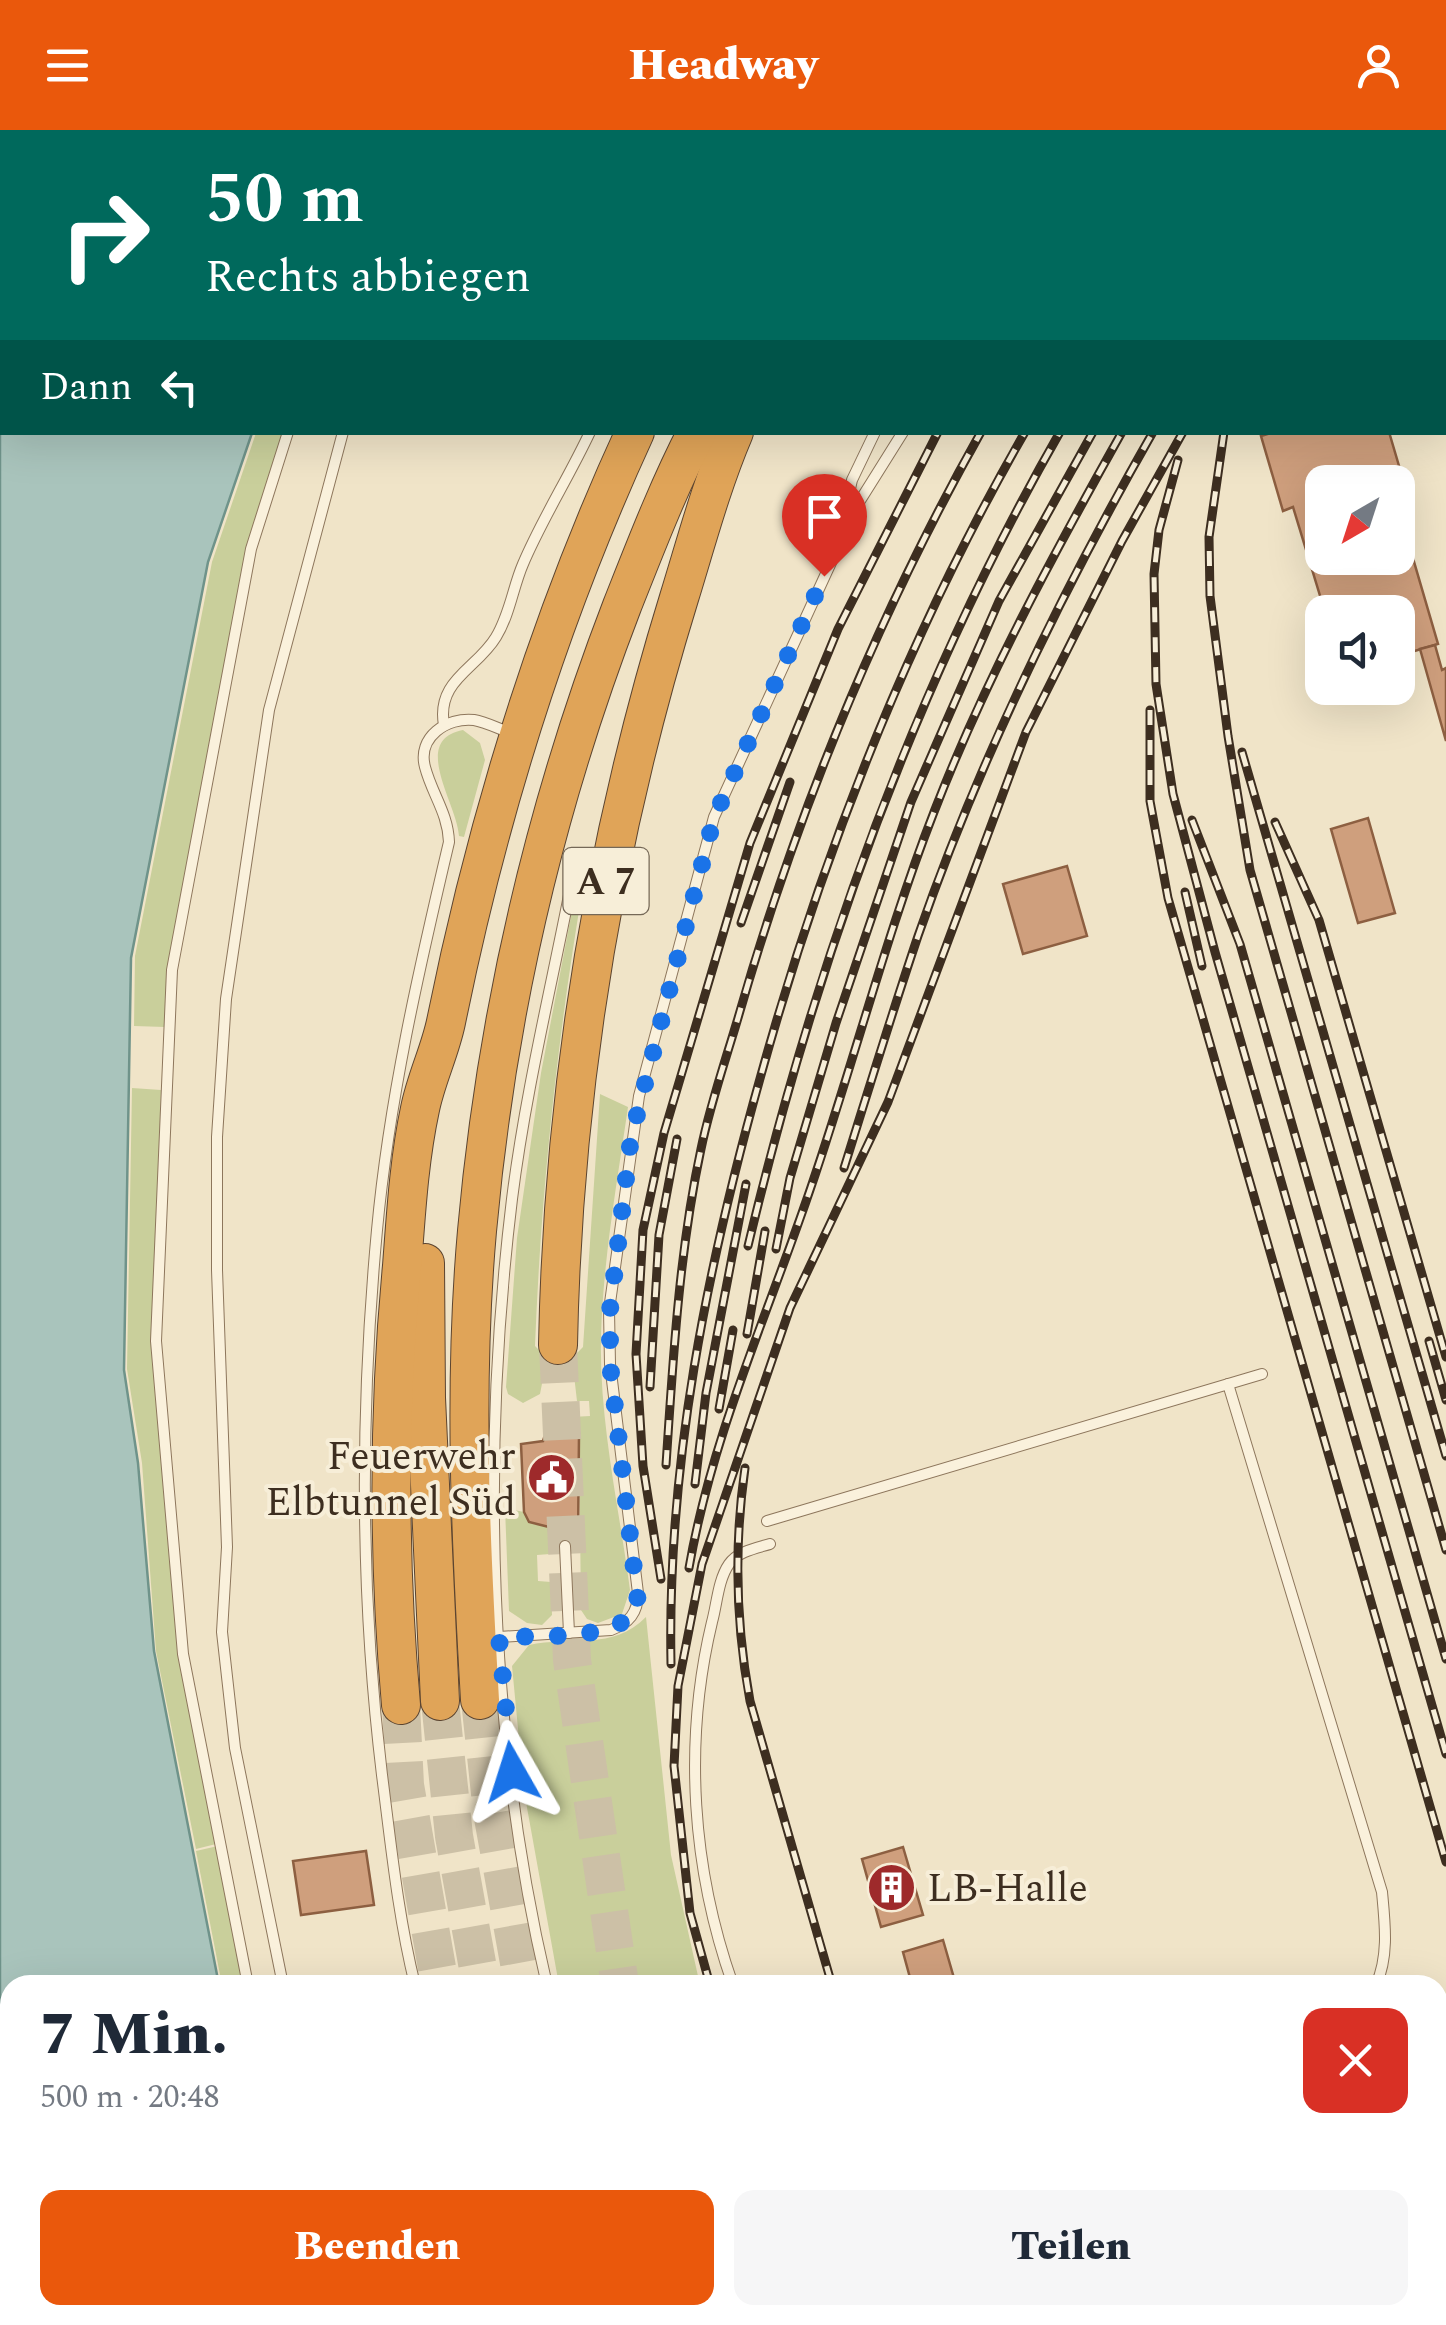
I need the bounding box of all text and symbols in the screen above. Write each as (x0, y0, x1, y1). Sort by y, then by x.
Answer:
text: Headway (628, 31, 818, 100)
icon: menu (40, 38, 95, 93)
icon: person (1351, 38, 1406, 93)
text: 50 m (205, 147, 364, 253)
icon: right (40, 170, 170, 300)
text: Rechts abbiegen (205, 243, 531, 312)
text: Dann (40, 359, 132, 417)
icon: left (152, 360, 207, 415)
north arrow (1305, 465, 1415, 575)
map controls (1305, 465, 1415, 705)
pin (782, 474, 867, 577)
icon: arrive (797, 489, 852, 544)
button: sound (1305, 595, 1415, 705)
road number: A 7 (564, 848, 648, 914)
place label: Feuerwehr Elbtunnel Süd (265, 1427, 516, 1534)
public building icon: Feuerwehr Elbtunnel Süd (525, 1452, 577, 1504)
position arrow (460, 1720, 564, 1824)
place label: LB-Halle (927, 1859, 1088, 1920)
building icon: LB-Halle (866, 1861, 918, 1913)
text: 7 Min. (40, 1989, 228, 2081)
button: close (1303, 2008, 1408, 2113)
text: 500 m · 20:48 (40, 2073, 220, 2122)
button: Beenden (40, 2190, 714, 2305)
button: Teilen (734, 2190, 1408, 2305)

